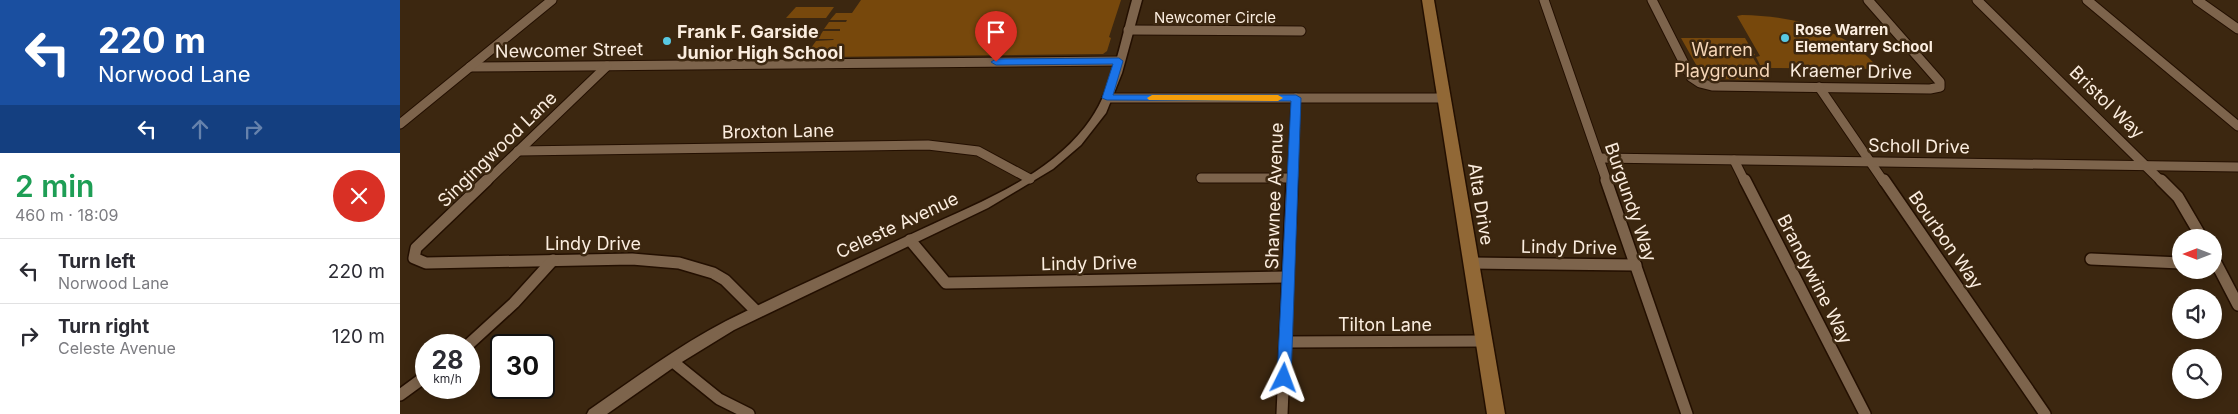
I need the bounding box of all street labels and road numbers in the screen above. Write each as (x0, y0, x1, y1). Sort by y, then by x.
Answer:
street label: Newcomer Circle (1154, 8, 1276, 27)
street label: Newcomer Street (495, 38, 643, 62)
street label: Kraemer Drive (1790, 59, 1912, 83)
street label: Bristol Way (2065, 61, 2149, 143)
street label: Singingwood Lane (433, 87, 561, 211)
street label: Broxton Lane (722, 120, 834, 142)
street label: Shawnee Avenue (1261, 122, 1287, 270)
street label: Scholl Drive (1868, 135, 1970, 157)
street label: Burgundy Way (1601, 140, 1661, 264)
street label: Alta Drive (1464, 161, 1498, 247)
street label: Celeste Avenue (833, 187, 961, 263)
street label: Bourbon Way (1905, 187, 1987, 293)
street label: Brandywine Way (1773, 211, 1857, 347)
street label: Lindy Drive (545, 233, 641, 254)
street label: Lindy Drive (1521, 236, 1617, 258)
street label: Lindy Drive (1041, 252, 1137, 274)
street label: Tilton Lane (1338, 314, 1432, 335)

